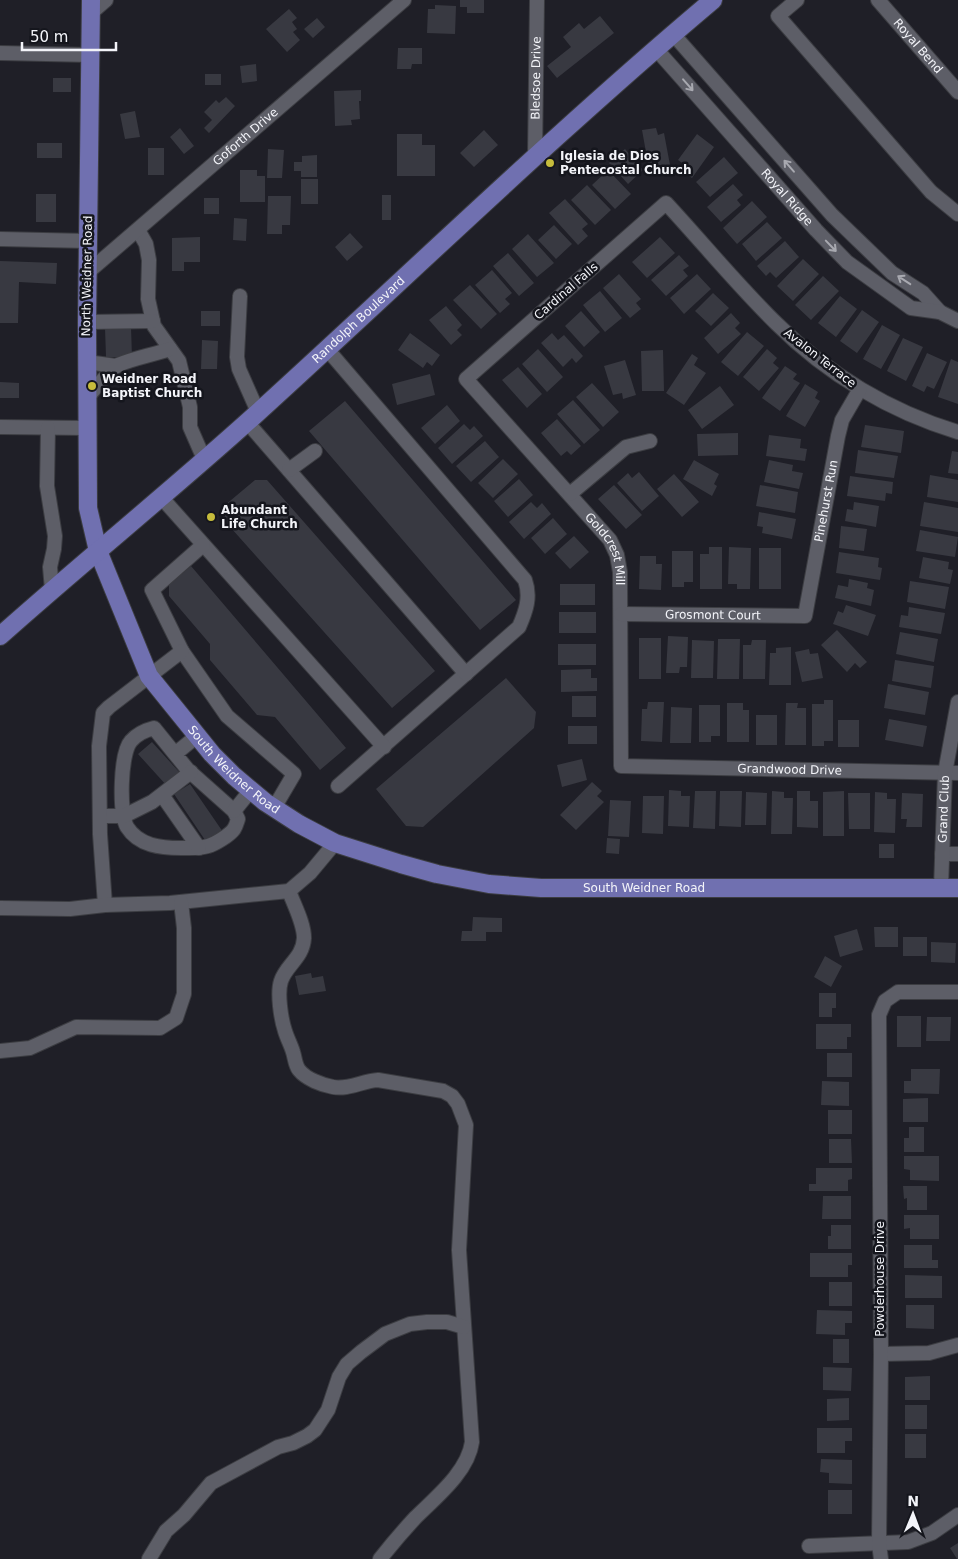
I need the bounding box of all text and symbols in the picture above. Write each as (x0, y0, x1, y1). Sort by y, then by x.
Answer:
street label: Royal Bend (891, 16, 946, 76)
scale bar (22, 20, 116, 52)
text: 50 m (30, 28, 68, 46)
street label: Bledsoe Drive (528, 36, 544, 120)
one-way arrow (682, 79, 694, 92)
street label: Goforth Drive (210, 105, 281, 168)
place label: Iglesia de Dios Pentecostal Church (560, 149, 691, 177)
marker: Iglesia de Dios Pentecostal Church (544, 157, 556, 169)
one-way arrow (783, 160, 795, 173)
street label: Royal Ridge (758, 166, 816, 229)
street label: North Weidner Road (79, 216, 95, 336)
one-way arrow (825, 240, 837, 252)
street label: Cardinal Falls (531, 260, 601, 322)
street label: Randolph Boulevard (309, 274, 408, 366)
one-way arrow (897, 275, 911, 286)
street label: Avalon Terrace (781, 325, 859, 391)
place label: Weidner Road Baptist Church (102, 372, 202, 400)
marker: Weidner Road Baptist Church (86, 380, 98, 392)
street label: Pinehurst Run (812, 459, 840, 543)
place label: Abundant Life Church (221, 503, 298, 531)
street label: Goldcrest Mill (582, 510, 627, 585)
marker: Abundant Life Church (205, 511, 217, 523)
street label: Grosmont Court (665, 607, 761, 623)
street label: South Weidner Road (185, 723, 282, 817)
street label: Grandwood Drive (737, 761, 842, 778)
street label: Grand Club (936, 775, 952, 843)
street label: South Weidner Road (583, 881, 705, 895)
street label: Powderhouse Drive (873, 1221, 887, 1337)
north arrow (888, 1489, 938, 1539)
text: N (907, 1493, 919, 1509)

